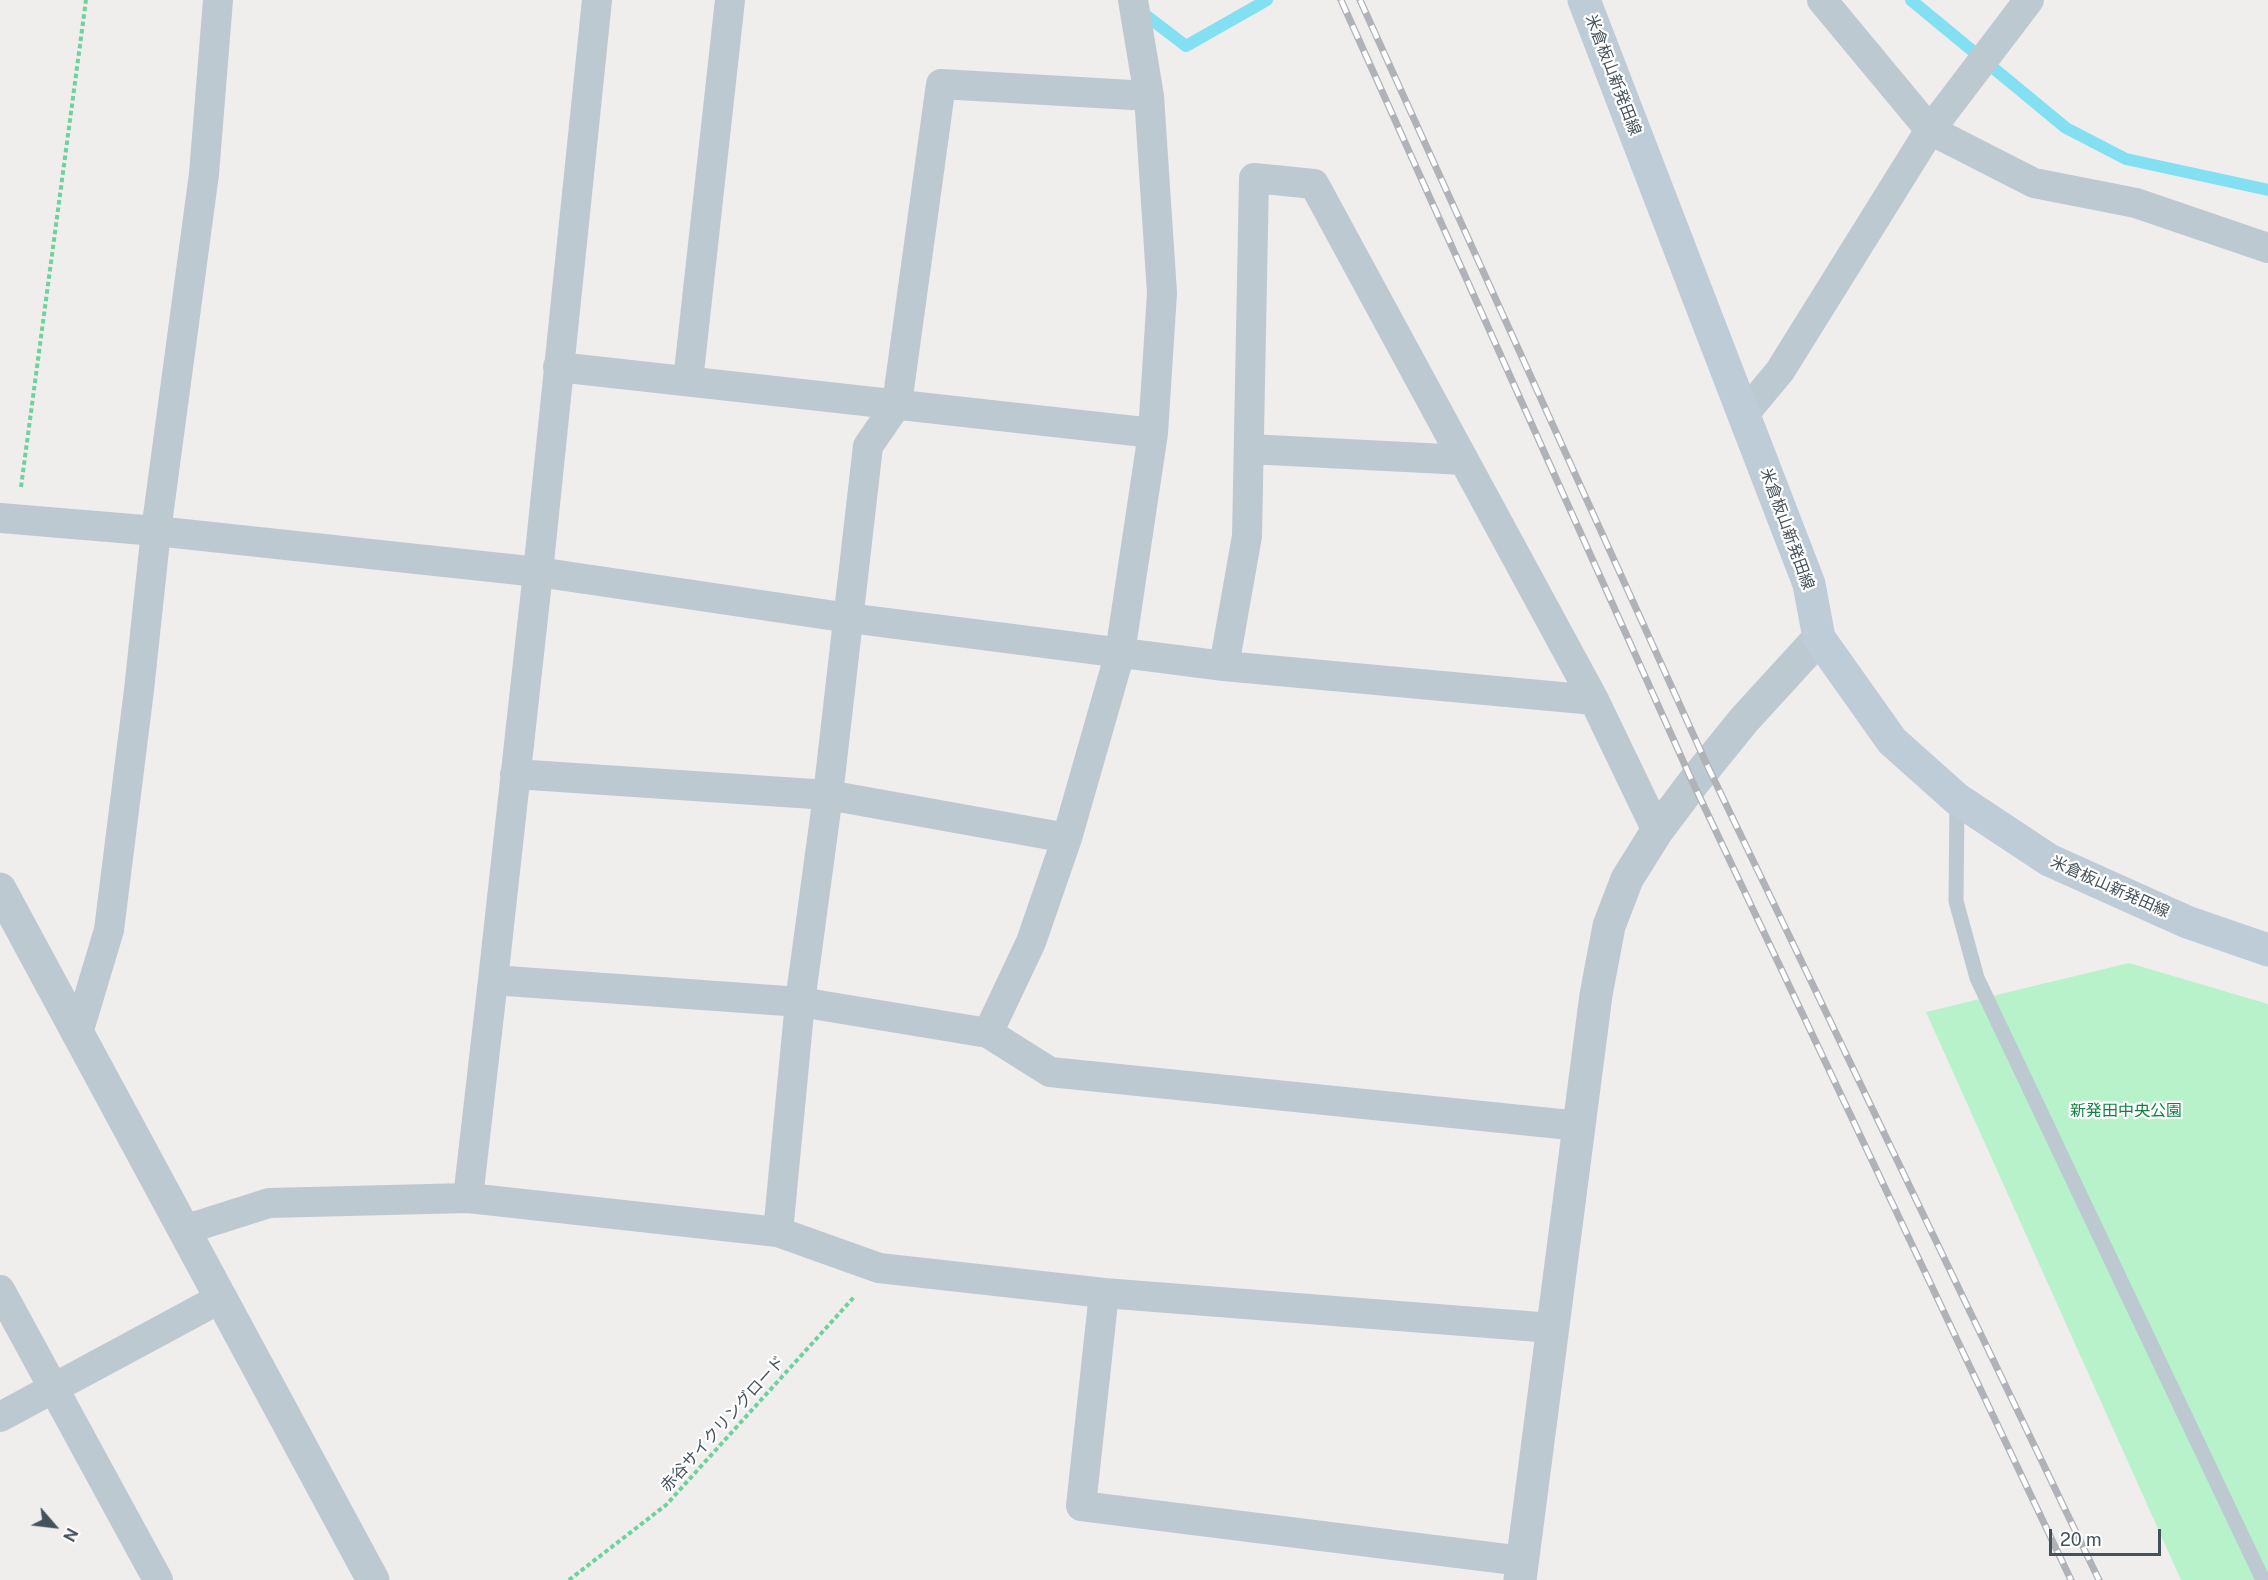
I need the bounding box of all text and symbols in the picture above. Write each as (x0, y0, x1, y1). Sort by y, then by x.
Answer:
street label: 米倉板山新発田線 (1581, 12, 1645, 138)
street label: 米倉板山新発田線 (1756, 466, 1818, 592)
street label: 米倉板山新発田線 (2048, 852, 2172, 922)
park label: 新発田中央公園 (2070, 1101, 2182, 1121)
street label: 赤谷サイクリングロード (657, 1352, 789, 1496)
north arrow (24, 1496, 84, 1556)
scale bar (2052, 1517, 2164, 1555)
text: N (59, 1525, 82, 1545)
text: 20 m (2060, 1529, 2102, 1550)

